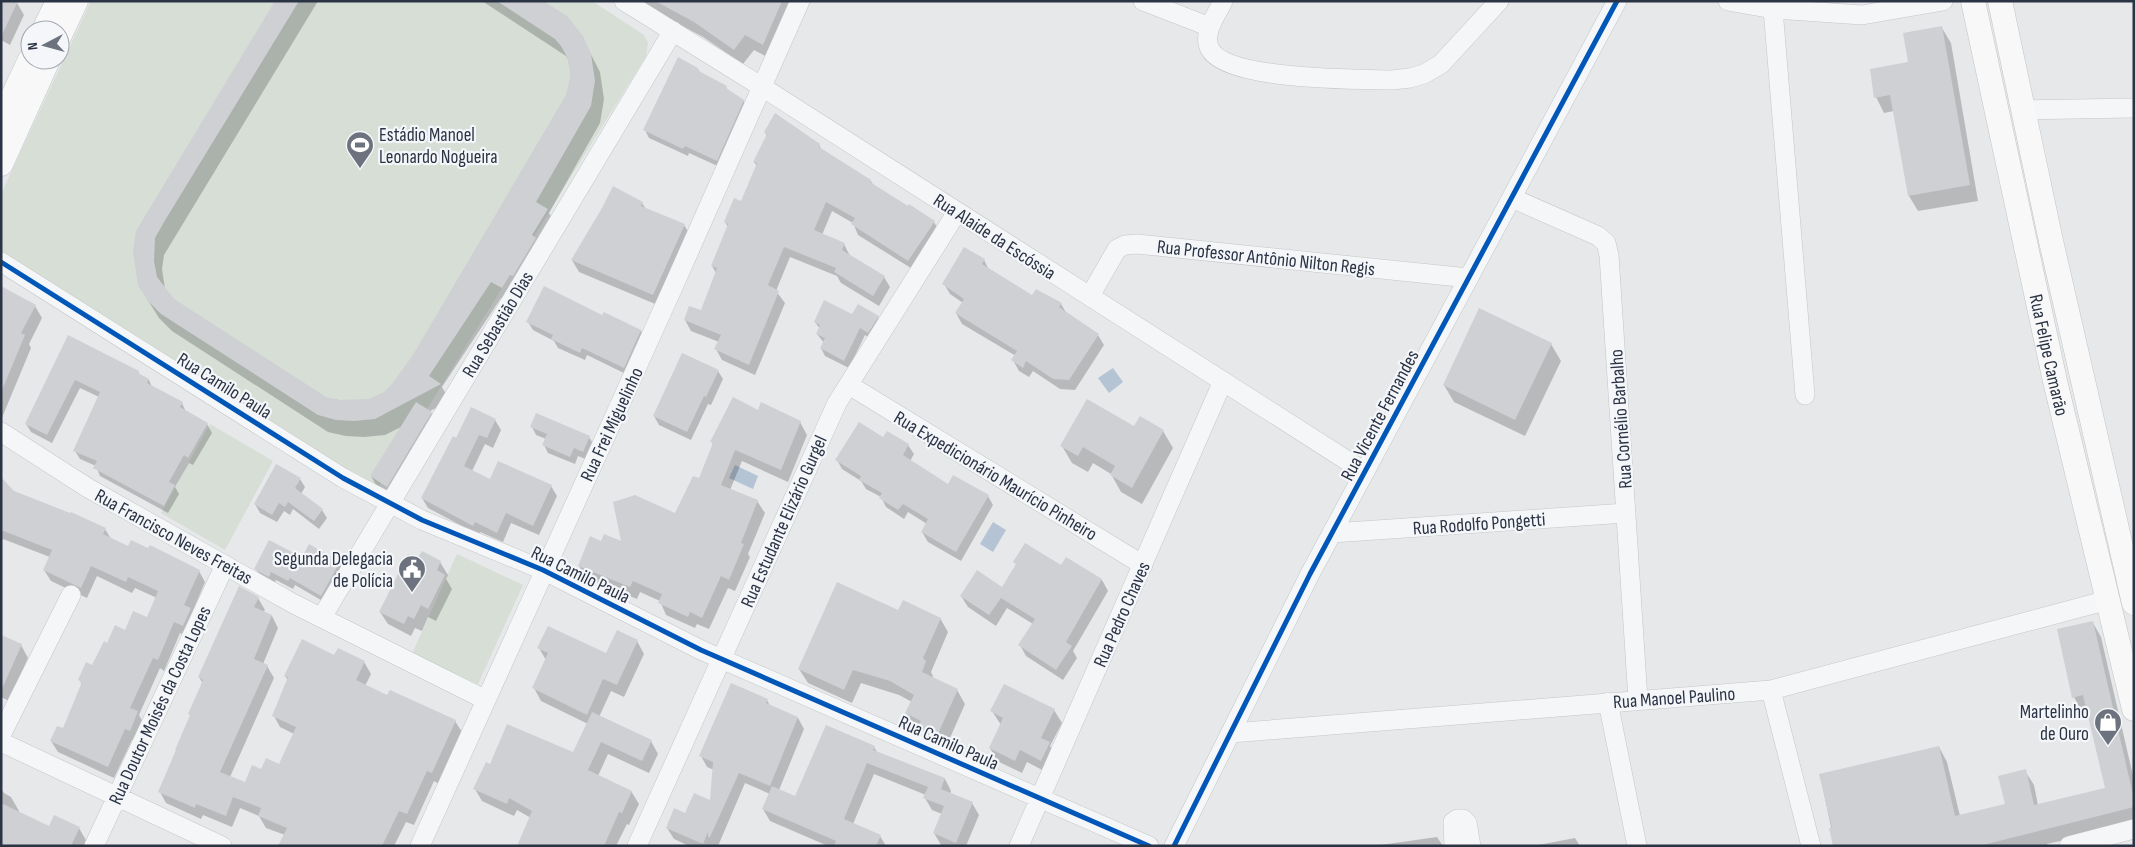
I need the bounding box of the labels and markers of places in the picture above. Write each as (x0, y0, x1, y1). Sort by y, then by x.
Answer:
place label: Estádio Manoel Leonardo Nogueira (379, 124, 497, 169)
sports icon: Estádio Manoel Leonardo Nogueira (345, 130, 375, 169)
place label: Segunda Delegacia de Polícia (274, 548, 393, 593)
public building icon: Segunda Delegacia de Polícia (397, 554, 427, 593)
place label: Martelinho de Ouro (2020, 701, 2089, 746)
shop icon: Martelinho de Ouro (2093, 707, 2123, 746)

